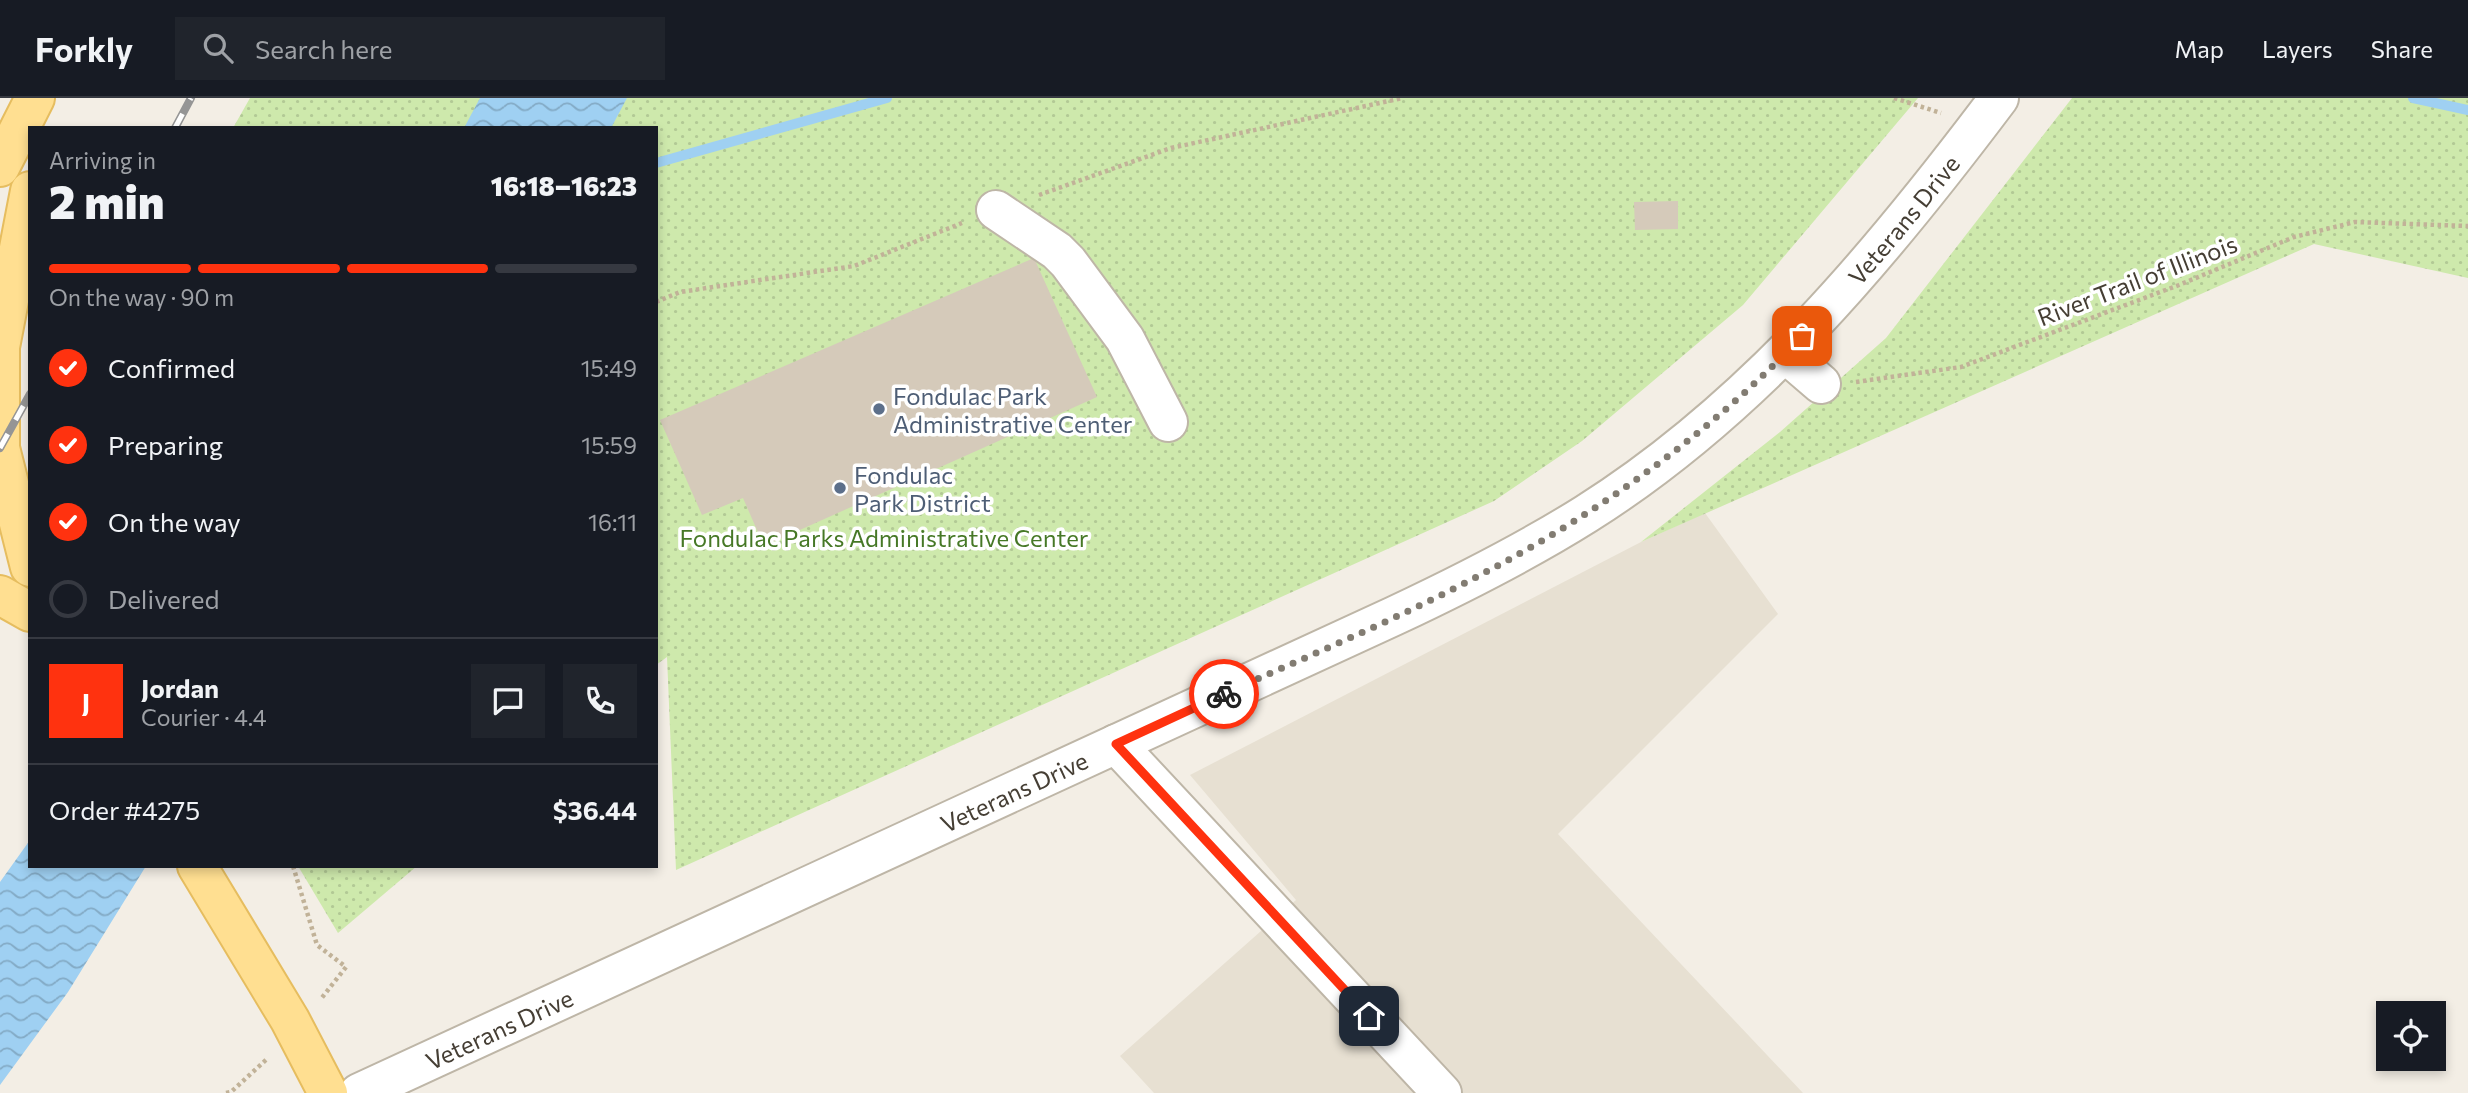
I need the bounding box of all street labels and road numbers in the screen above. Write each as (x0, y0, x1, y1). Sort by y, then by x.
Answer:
street label: Veterans Drive (1841, 149, 1965, 290)
street label: River Trail of Illinois (2033, 229, 2241, 331)
street label: Veterans Drive (936, 745, 1092, 838)
street label: Veterans Drive (421, 982, 577, 1075)

